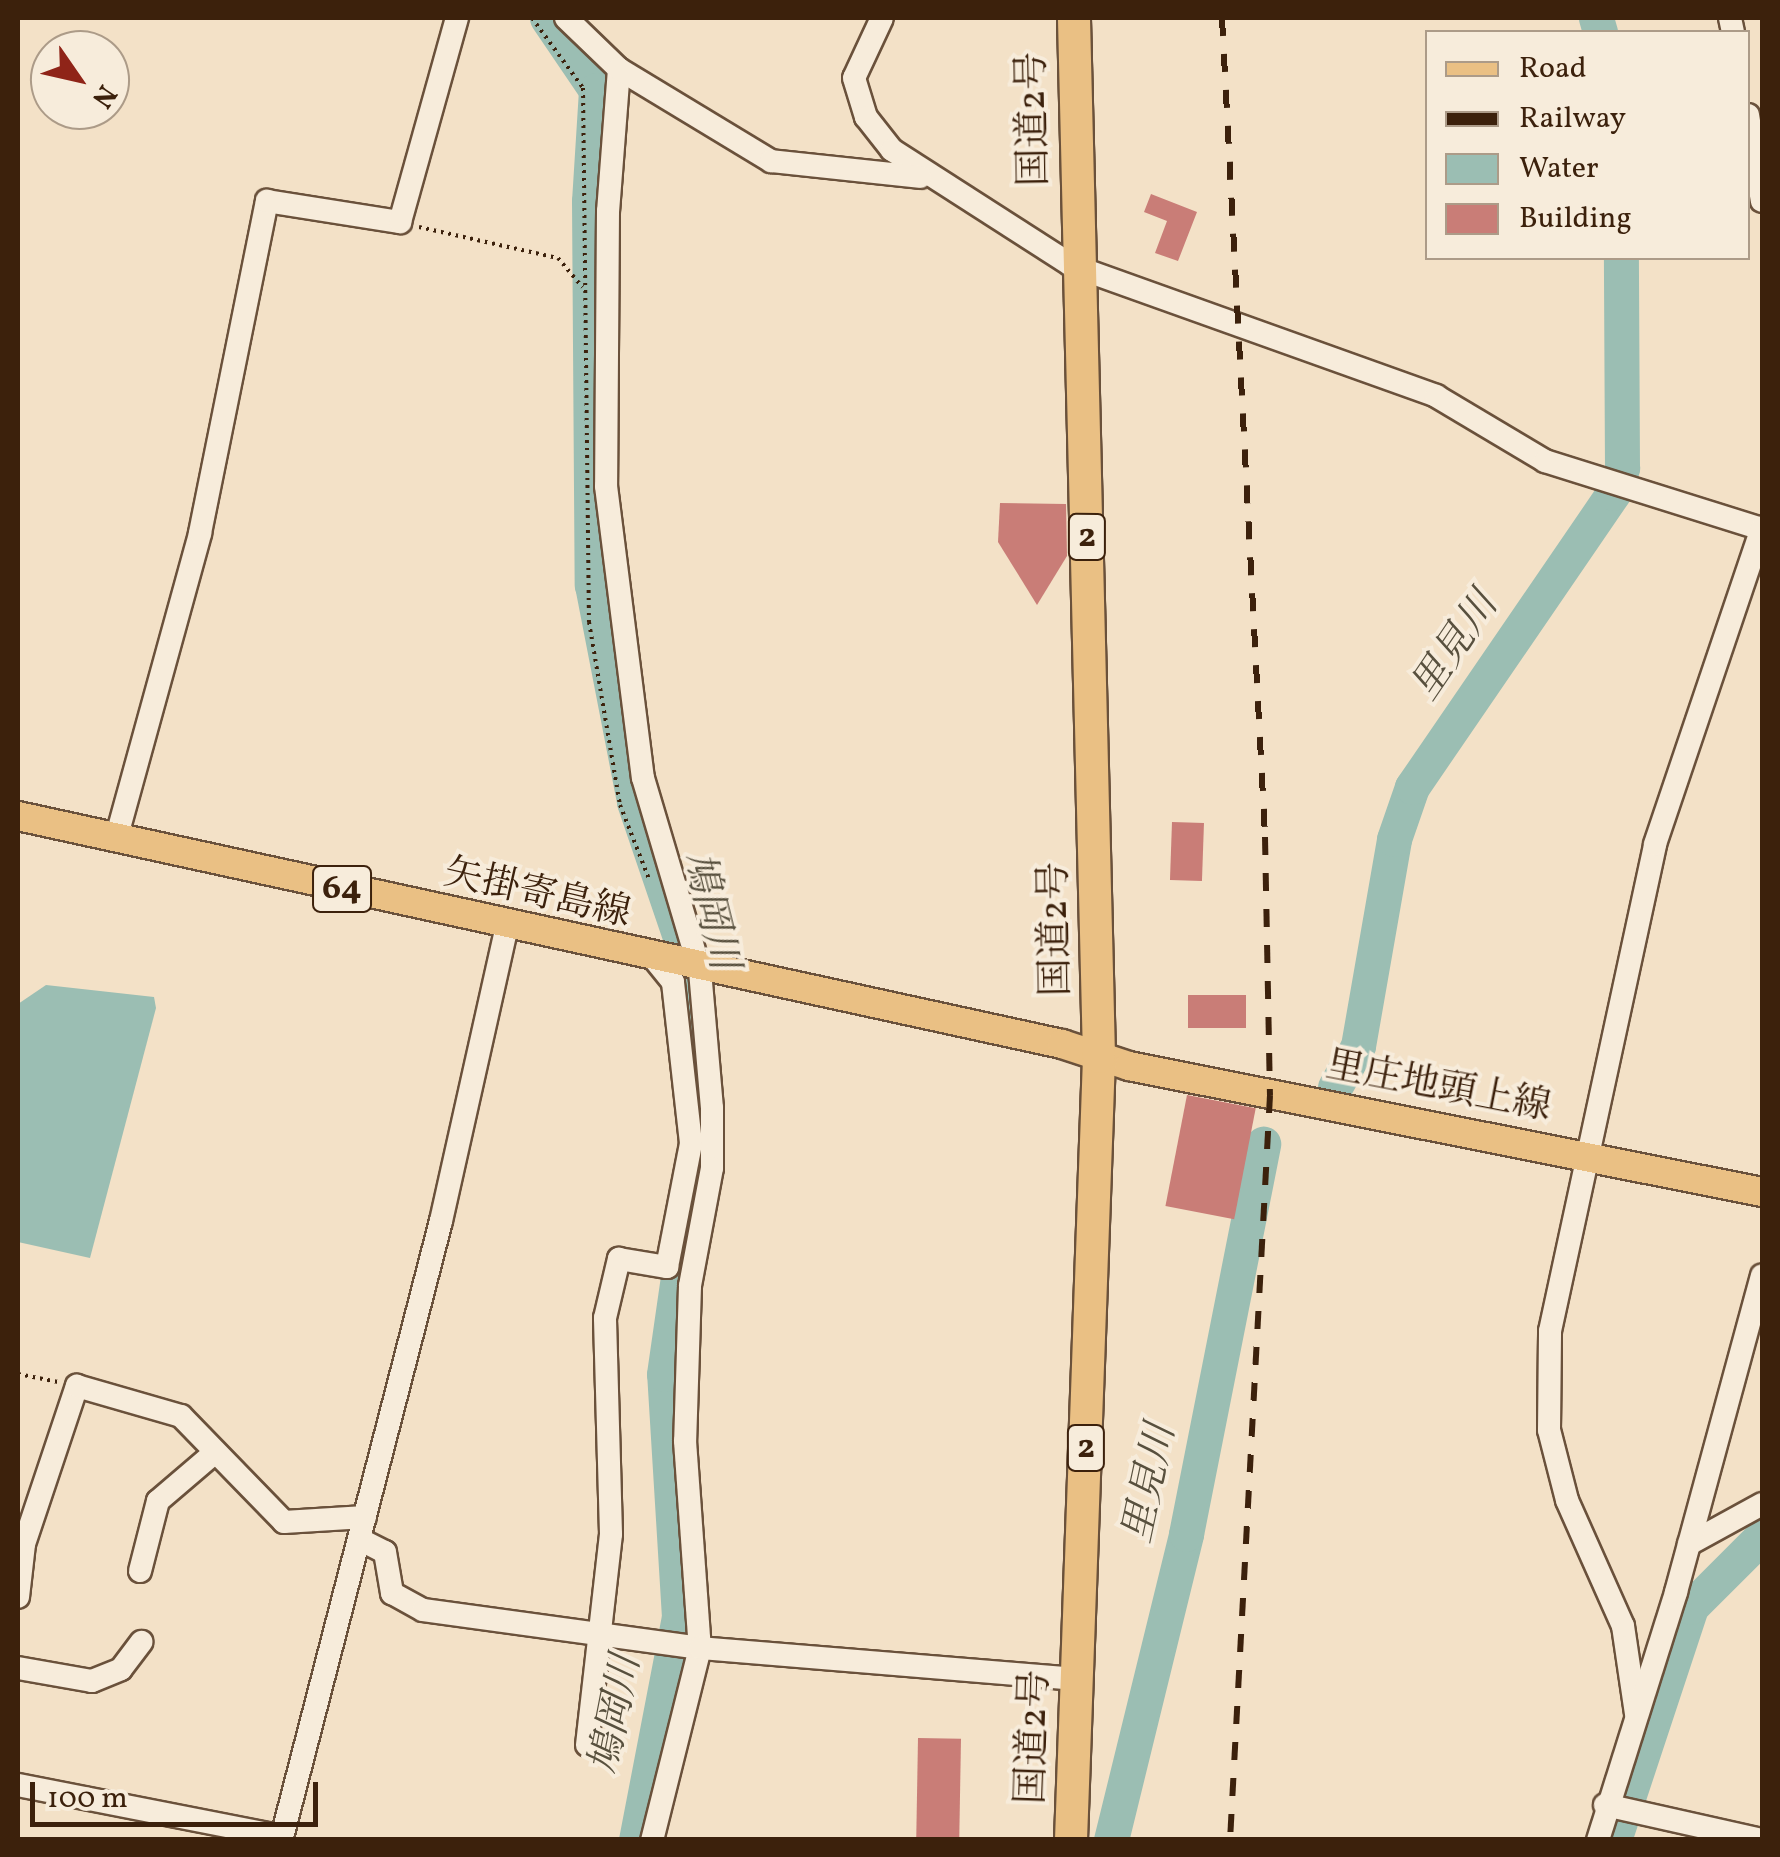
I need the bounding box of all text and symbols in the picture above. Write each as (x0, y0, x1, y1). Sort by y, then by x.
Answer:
north arrow (30, 30, 130, 130)
legend (1425, 30, 1750, 260)
text: Road (1519, 48, 1587, 90)
street label: 国道2号 (1011, 51, 1059, 187)
text: N (82, 77, 125, 115)
text: Railway (1519, 98, 1626, 140)
text: Water (1519, 148, 1599, 190)
text: Building (1519, 198, 1632, 240)
road number: 2 (1067, 507, 1107, 567)
water label: 里見川 (1403, 584, 1509, 710)
water label: 鳩岡川 (671, 847, 747, 975)
street label: 矢掛寄島線 (439, 851, 635, 939)
road number: 64 (312, 859, 372, 919)
street label: 国道2号 (1033, 861, 1081, 997)
street label: 里庄地頭上線 (1322, 1044, 1554, 1132)
road number: 2 (1066, 1418, 1106, 1478)
water label: 里見川 (1115, 1420, 1187, 1548)
water label: 鳩岡川 (582, 1652, 652, 1778)
street label: 国道2号 (1010, 1669, 1060, 1805)
scale bar (35, 1762, 322, 1824)
text: 100 m (47, 1778, 128, 1820)

